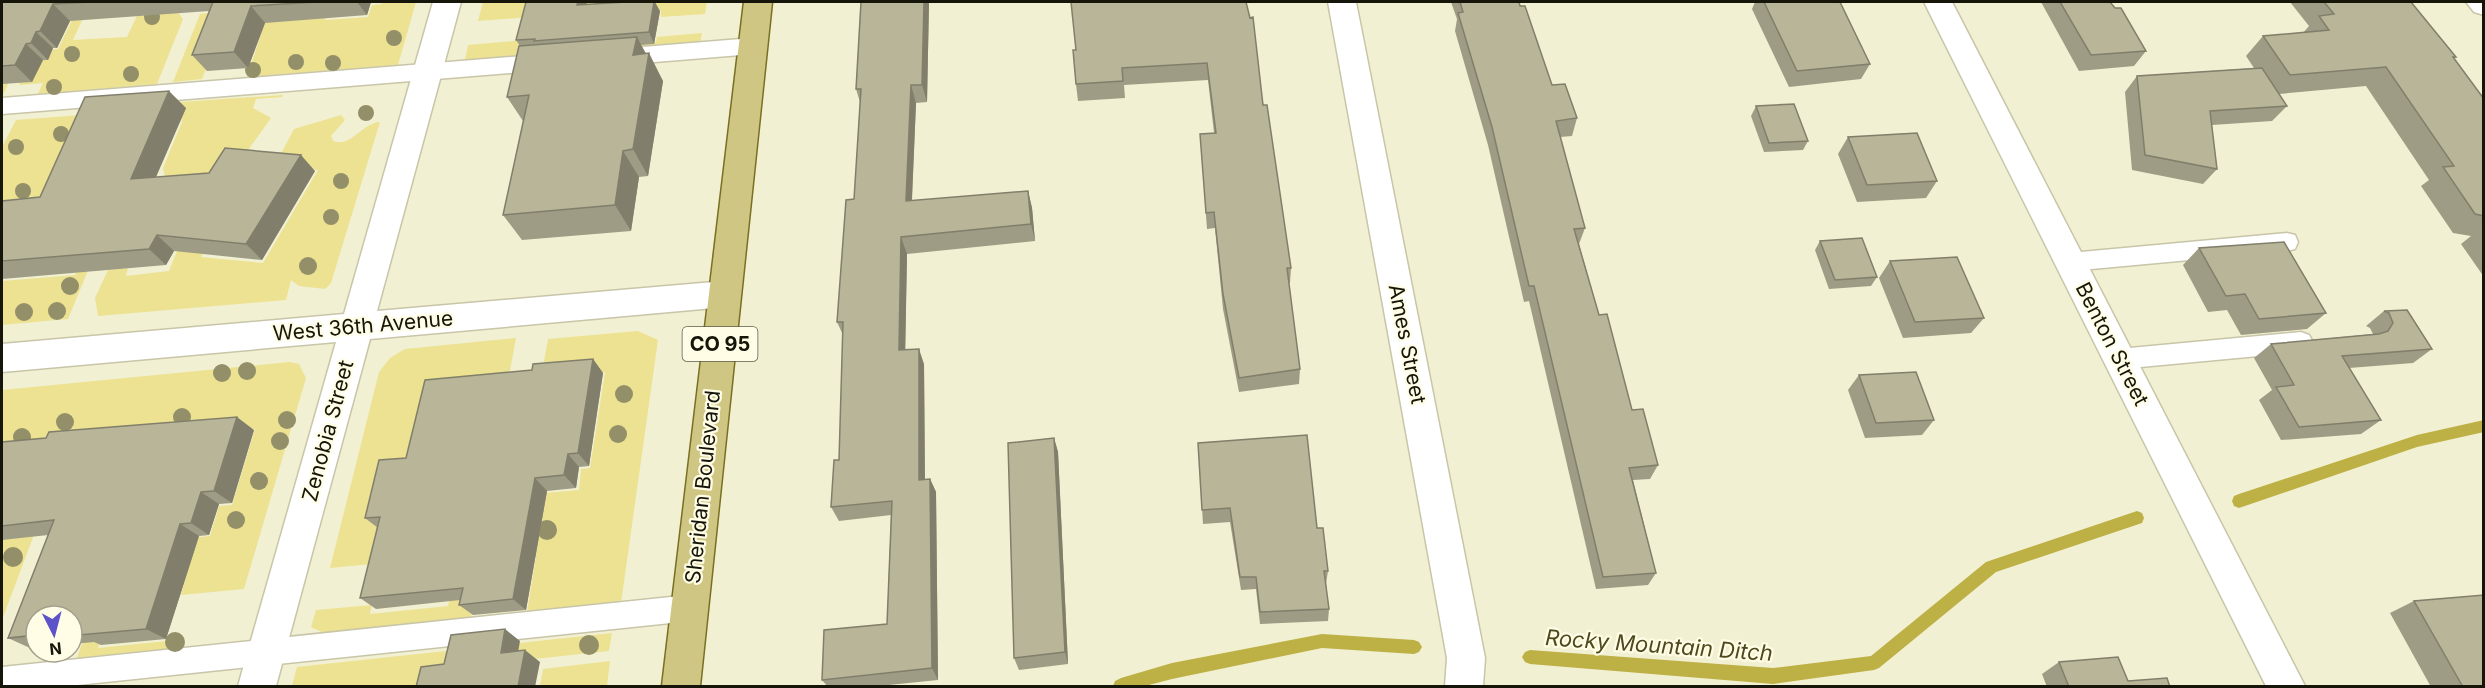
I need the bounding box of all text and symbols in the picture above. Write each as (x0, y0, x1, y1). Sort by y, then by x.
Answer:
street label: Benton Street (2071, 278, 2154, 410)
street label: Ames Street (1384, 282, 1431, 406)
street label: West 36th Avenue (272, 305, 454, 346)
road number: CO 95 (682, 327, 758, 361)
street label: Zenobia Street (297, 357, 358, 504)
street label: Sheridan Boulevard (680, 389, 725, 585)
north arrow (24, 604, 84, 664)
water label: Rocky Mountain Ditch (1544, 624, 1774, 666)
text: N (48, 638, 63, 660)

